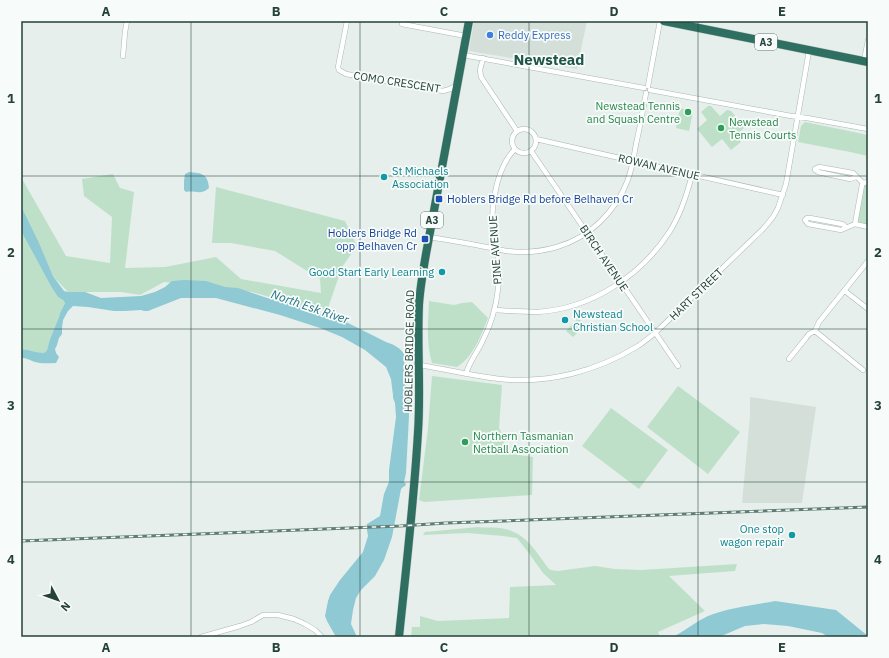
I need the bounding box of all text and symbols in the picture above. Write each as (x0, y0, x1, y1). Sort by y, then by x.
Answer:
text: A (102, 3, 111, 20)
text: B (272, 3, 281, 20)
text: C (440, 3, 449, 20)
text: D (609, 3, 619, 20)
text: E (778, 3, 786, 20)
place label: Reddy Express (498, 28, 571, 42)
marker: Reddy Express (485, 30, 495, 40)
road number: A3 (755, 34, 777, 50)
district label: Newstead (514, 50, 584, 69)
street label: COMO CRESCENT (353, 68, 442, 96)
text: 1 (7, 90, 15, 107)
text: 1 (874, 90, 882, 107)
place label: Newstead Tennis and Squash Centre (587, 99, 680, 126)
marker: Newstead Tennis and Squash Centre (683, 107, 693, 117)
place label: Newstead Tennis Courts (729, 115, 796, 142)
marker: Newstead Tennis Courts (716, 123, 726, 133)
street label: ROWAN AVENUE (617, 151, 701, 183)
place label: St Michaels Association (392, 164, 449, 191)
marker: St Michaels Association (379, 172, 389, 182)
place label: Hoblers Bridge Rd before Belhaven Cr (447, 192, 633, 206)
marker: Hoblers Bridge Rd before Belhaven Cr (434, 194, 444, 204)
road number: A3 (421, 212, 443, 228)
street label: PINE AVENUE (486, 215, 504, 285)
street label: BIRCH AVENUE (577, 222, 631, 294)
place label: Hoblers Bridge Rd opp Belhaven Cr (328, 226, 417, 253)
marker: Hoblers Bridge Rd opp Belhaven Cr (420, 234, 430, 244)
text: 2 (7, 244, 15, 261)
text: 2 (874, 244, 882, 261)
street label: HART STREET (666, 264, 726, 323)
place label: Good Start Early Learning (309, 265, 434, 279)
marker: Good Start Early Learning (437, 267, 447, 277)
water label: North Esk River (269, 286, 352, 327)
street label: HOBLERS BRIDGE ROAD (401, 290, 417, 412)
place label: Newstead Christian School (573, 307, 653, 334)
marker: Newstead Christian School (560, 315, 570, 325)
text: 3 (7, 397, 15, 414)
text: 3 (874, 397, 882, 414)
place label: Northern Tasmanian Netball Association (473, 429, 573, 456)
marker: Northern Tasmanian Netball Association (460, 437, 470, 447)
place label: One stop wagon repair (720, 522, 784, 549)
marker: One stop wagon repair (787, 530, 797, 540)
text: 4 (7, 551, 15, 568)
text: 4 (874, 551, 882, 568)
north arrow (38, 580, 78, 620)
text: N (58, 599, 73, 614)
text: A (102, 639, 111, 656)
text: B (272, 639, 281, 656)
text: C (440, 639, 449, 656)
text: D (609, 639, 619, 656)
text: E (778, 639, 786, 656)

